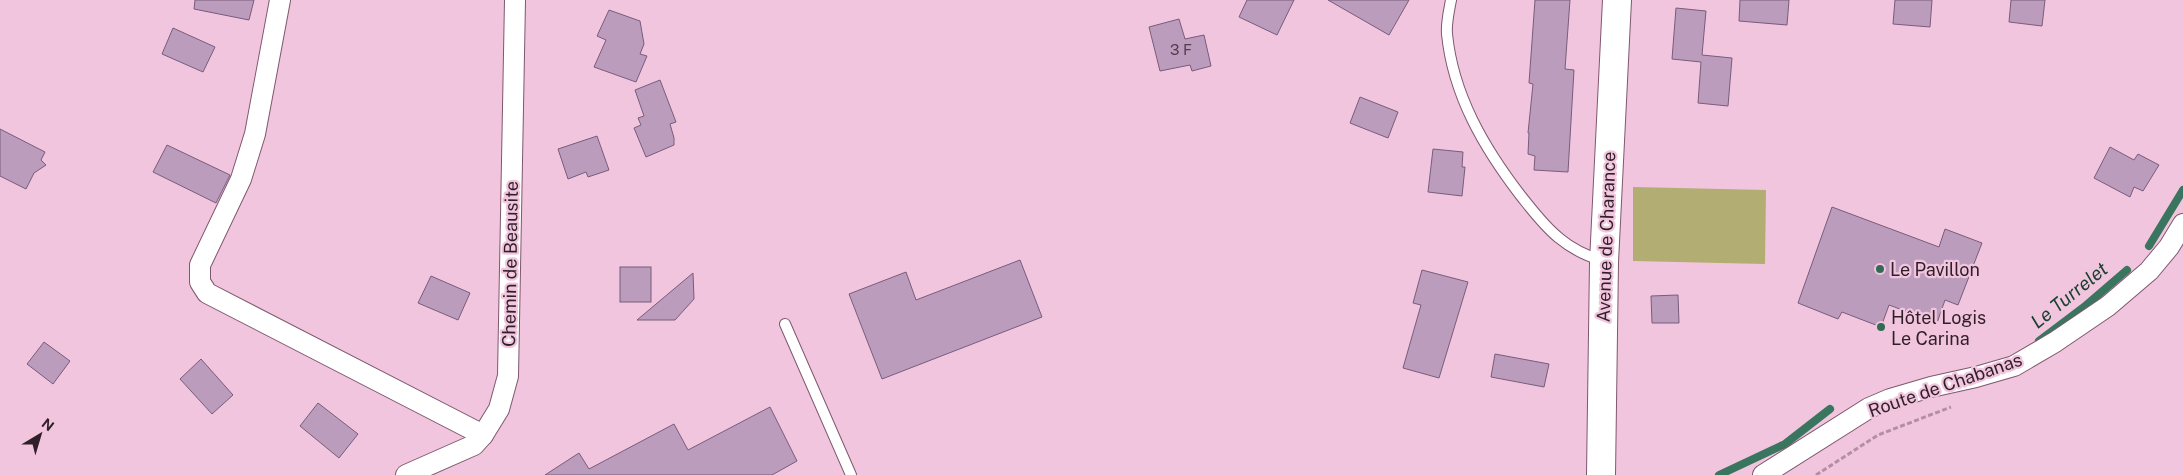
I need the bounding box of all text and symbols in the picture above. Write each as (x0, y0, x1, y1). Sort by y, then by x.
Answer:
house number: 3 F (1170, 41, 1192, 58)
street label: Avenue de Charance (1593, 151, 1619, 323)
street label: Chemin de Beausite (498, 181, 522, 347)
water label: Le Turrelet (2026, 257, 2112, 333)
place label: Le Pavillon (1890, 259, 1980, 280)
marker: Le Pavillon (1874, 263, 1886, 275)
place label: Hôtel Logis Le Carina (1891, 307, 1986, 349)
marker: Hôtel Logis Le Carina (1875, 321, 1887, 333)
street label: Route de Chabanas (1865, 349, 2025, 421)
north arrow (15, 410, 65, 460)
text: N (39, 415, 57, 434)

